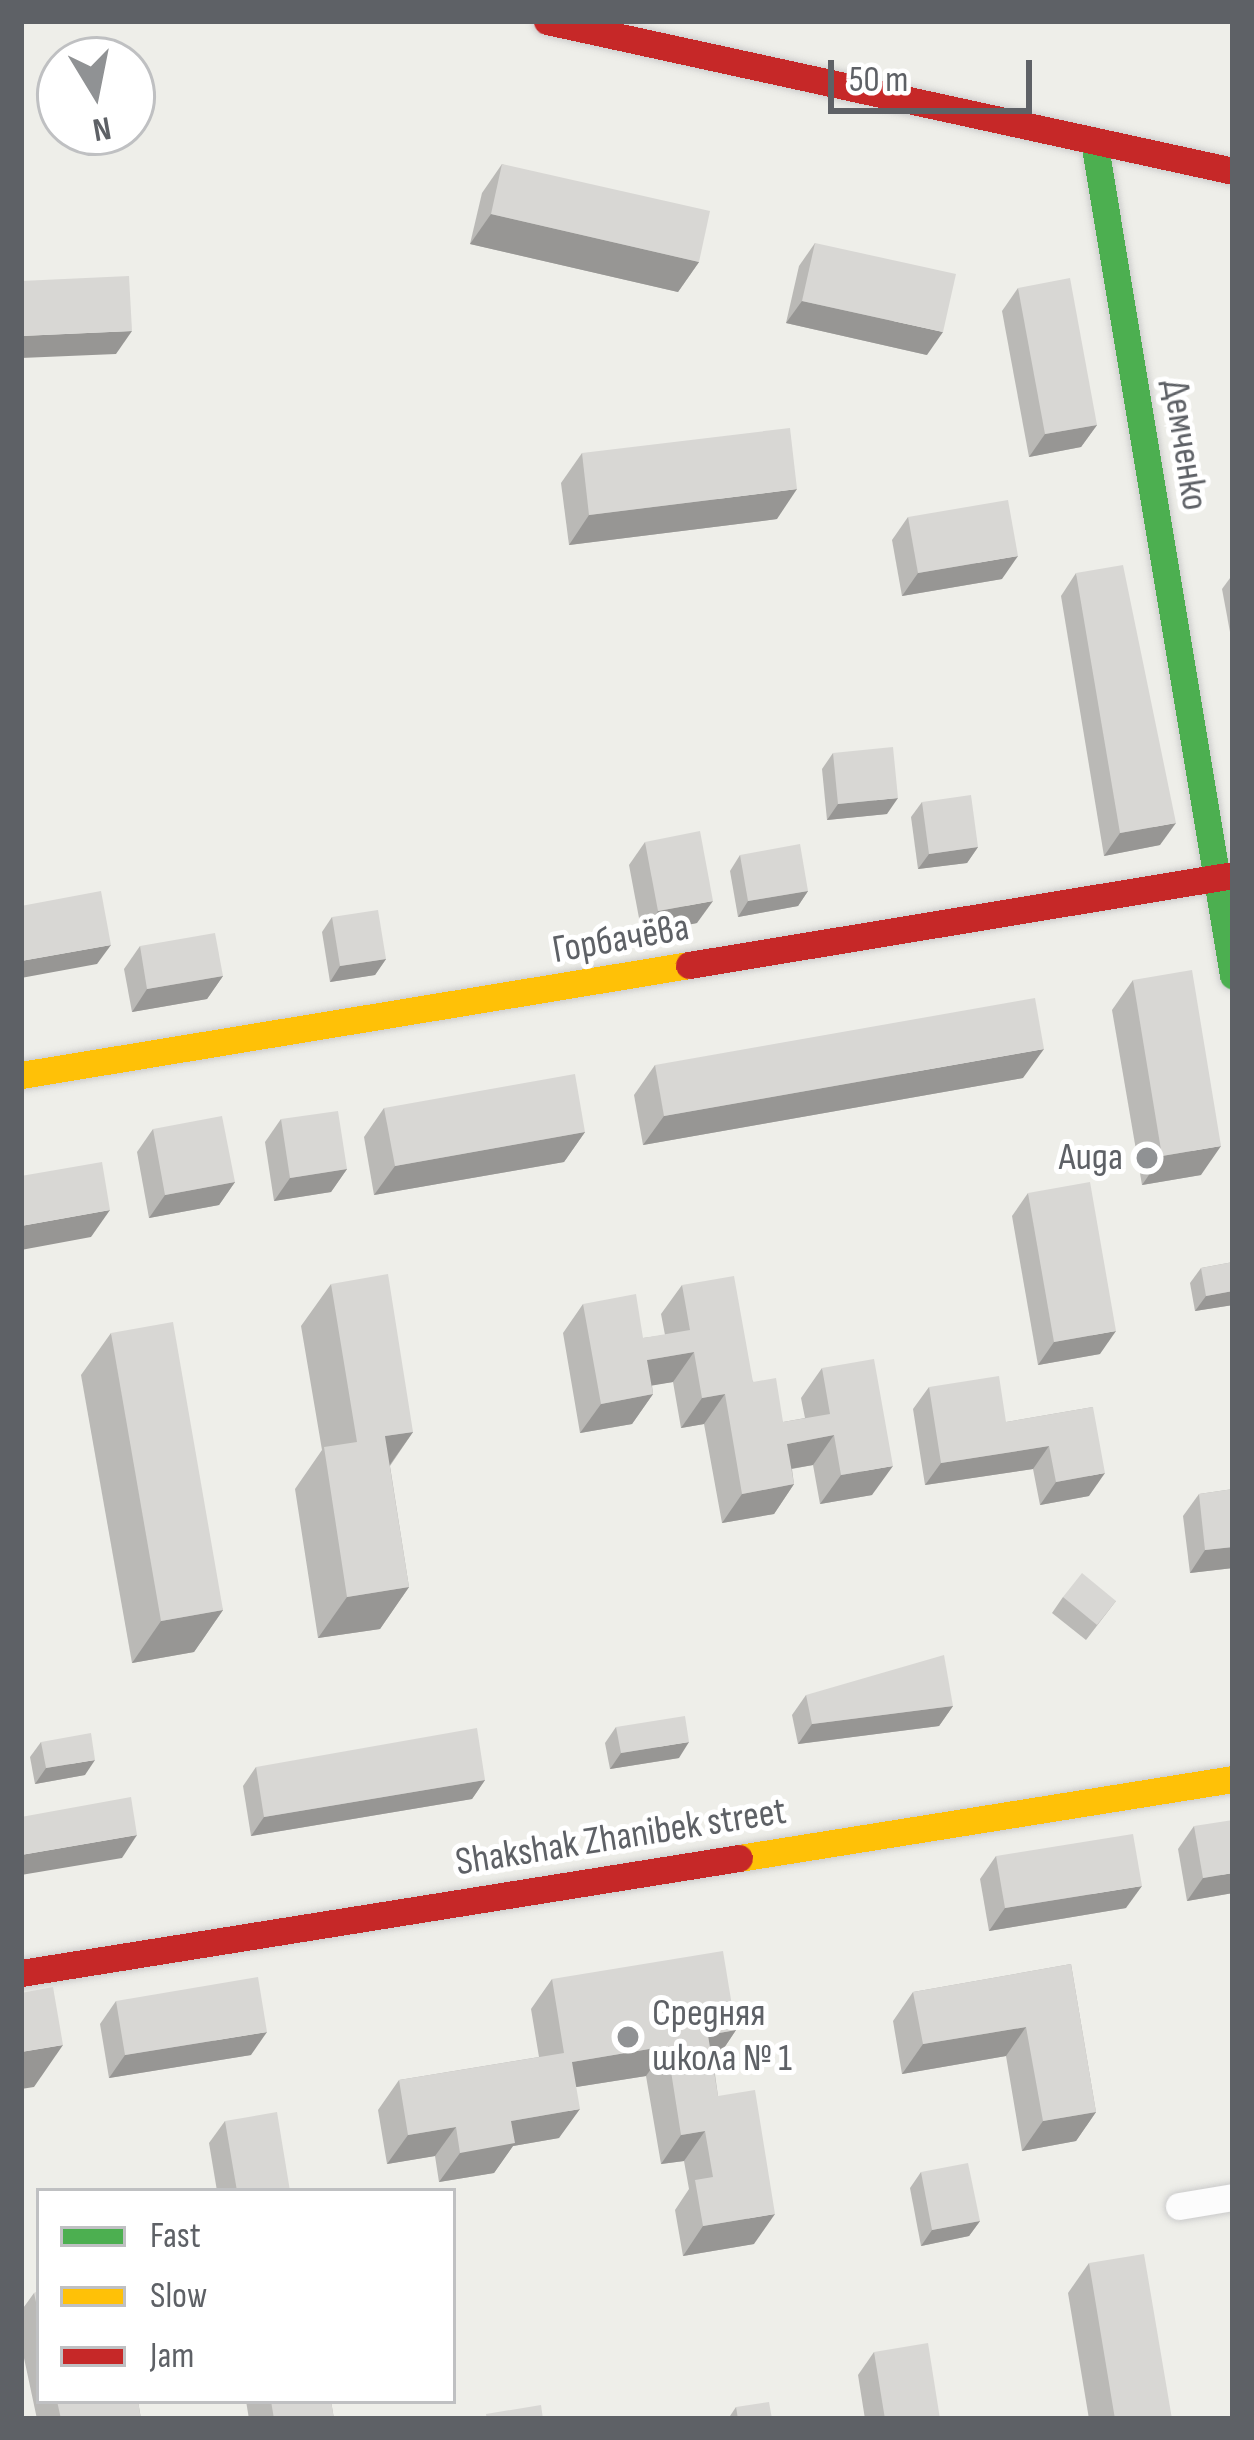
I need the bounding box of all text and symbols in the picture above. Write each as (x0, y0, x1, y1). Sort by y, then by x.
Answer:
north arrow (36, 36, 156, 156)
scale bar (834, 36, 1038, 110)
text: 50 m (849, 59, 908, 102)
text: N (90, 107, 114, 150)
street label: Демченко (1151, 376, 1217, 514)
street label: Горбачёва (549, 905, 693, 975)
place label: Аида (1059, 1135, 1123, 1181)
marker: Аида (1134, 1145, 1160, 1171)
street label: Shakshak Zhanibek street (452, 1789, 790, 1887)
place label: Средняя школа № 1 (652, 1992, 792, 2083)
marker: Средняя школа № 1 (615, 2024, 641, 2050)
legend (36, 2188, 456, 2404)
text: Fast (150, 2215, 201, 2258)
text: Slow (150, 2275, 207, 2318)
text: Jam (150, 2335, 194, 2378)

